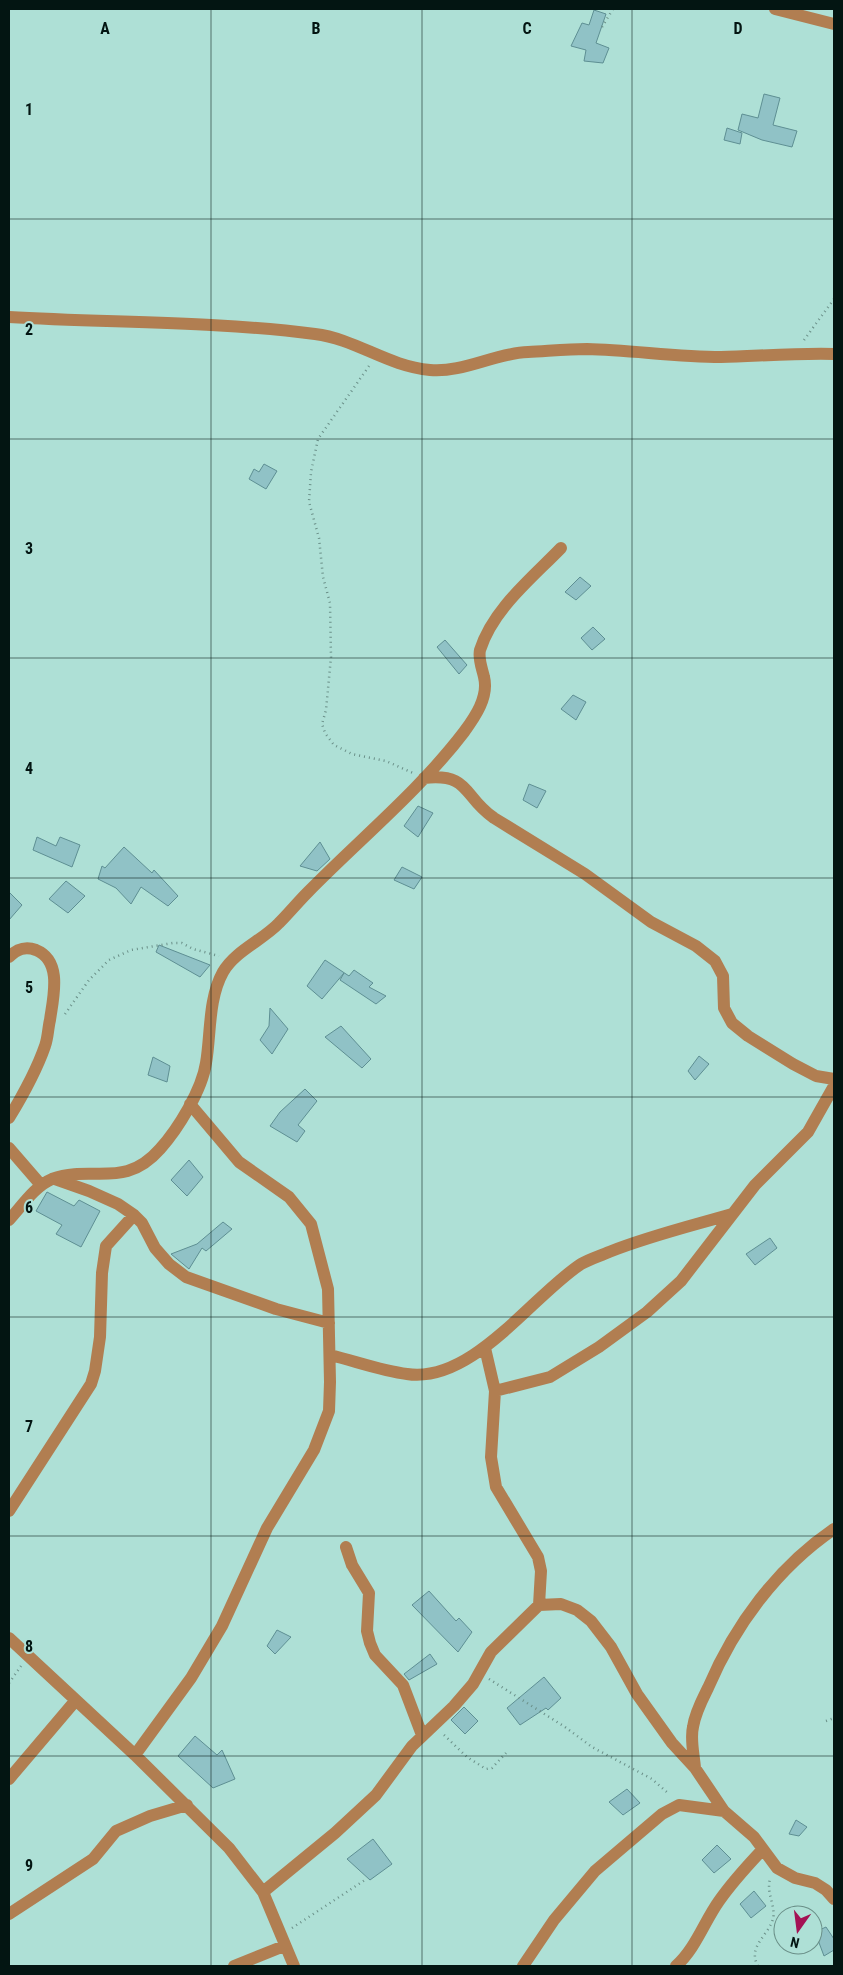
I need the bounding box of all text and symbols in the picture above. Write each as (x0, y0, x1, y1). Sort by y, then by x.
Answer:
text: A (100, 19, 110, 38)
text: B (312, 19, 321, 38)
text: C (522, 19, 532, 38)
text: D (733, 19, 743, 38)
text: 1 (25, 100, 33, 119)
text: 2 (25, 320, 33, 339)
text: 3 (25, 539, 33, 558)
text: 4 (25, 759, 33, 778)
text: 5 (25, 978, 33, 997)
text: 6 (25, 1198, 33, 1217)
text: 7 (25, 1417, 33, 1436)
text: 8 (25, 1637, 33, 1656)
text: 9 (25, 1856, 33, 1875)
north arrow (773, 1905, 823, 1955)
text: N (789, 1934, 801, 1951)

